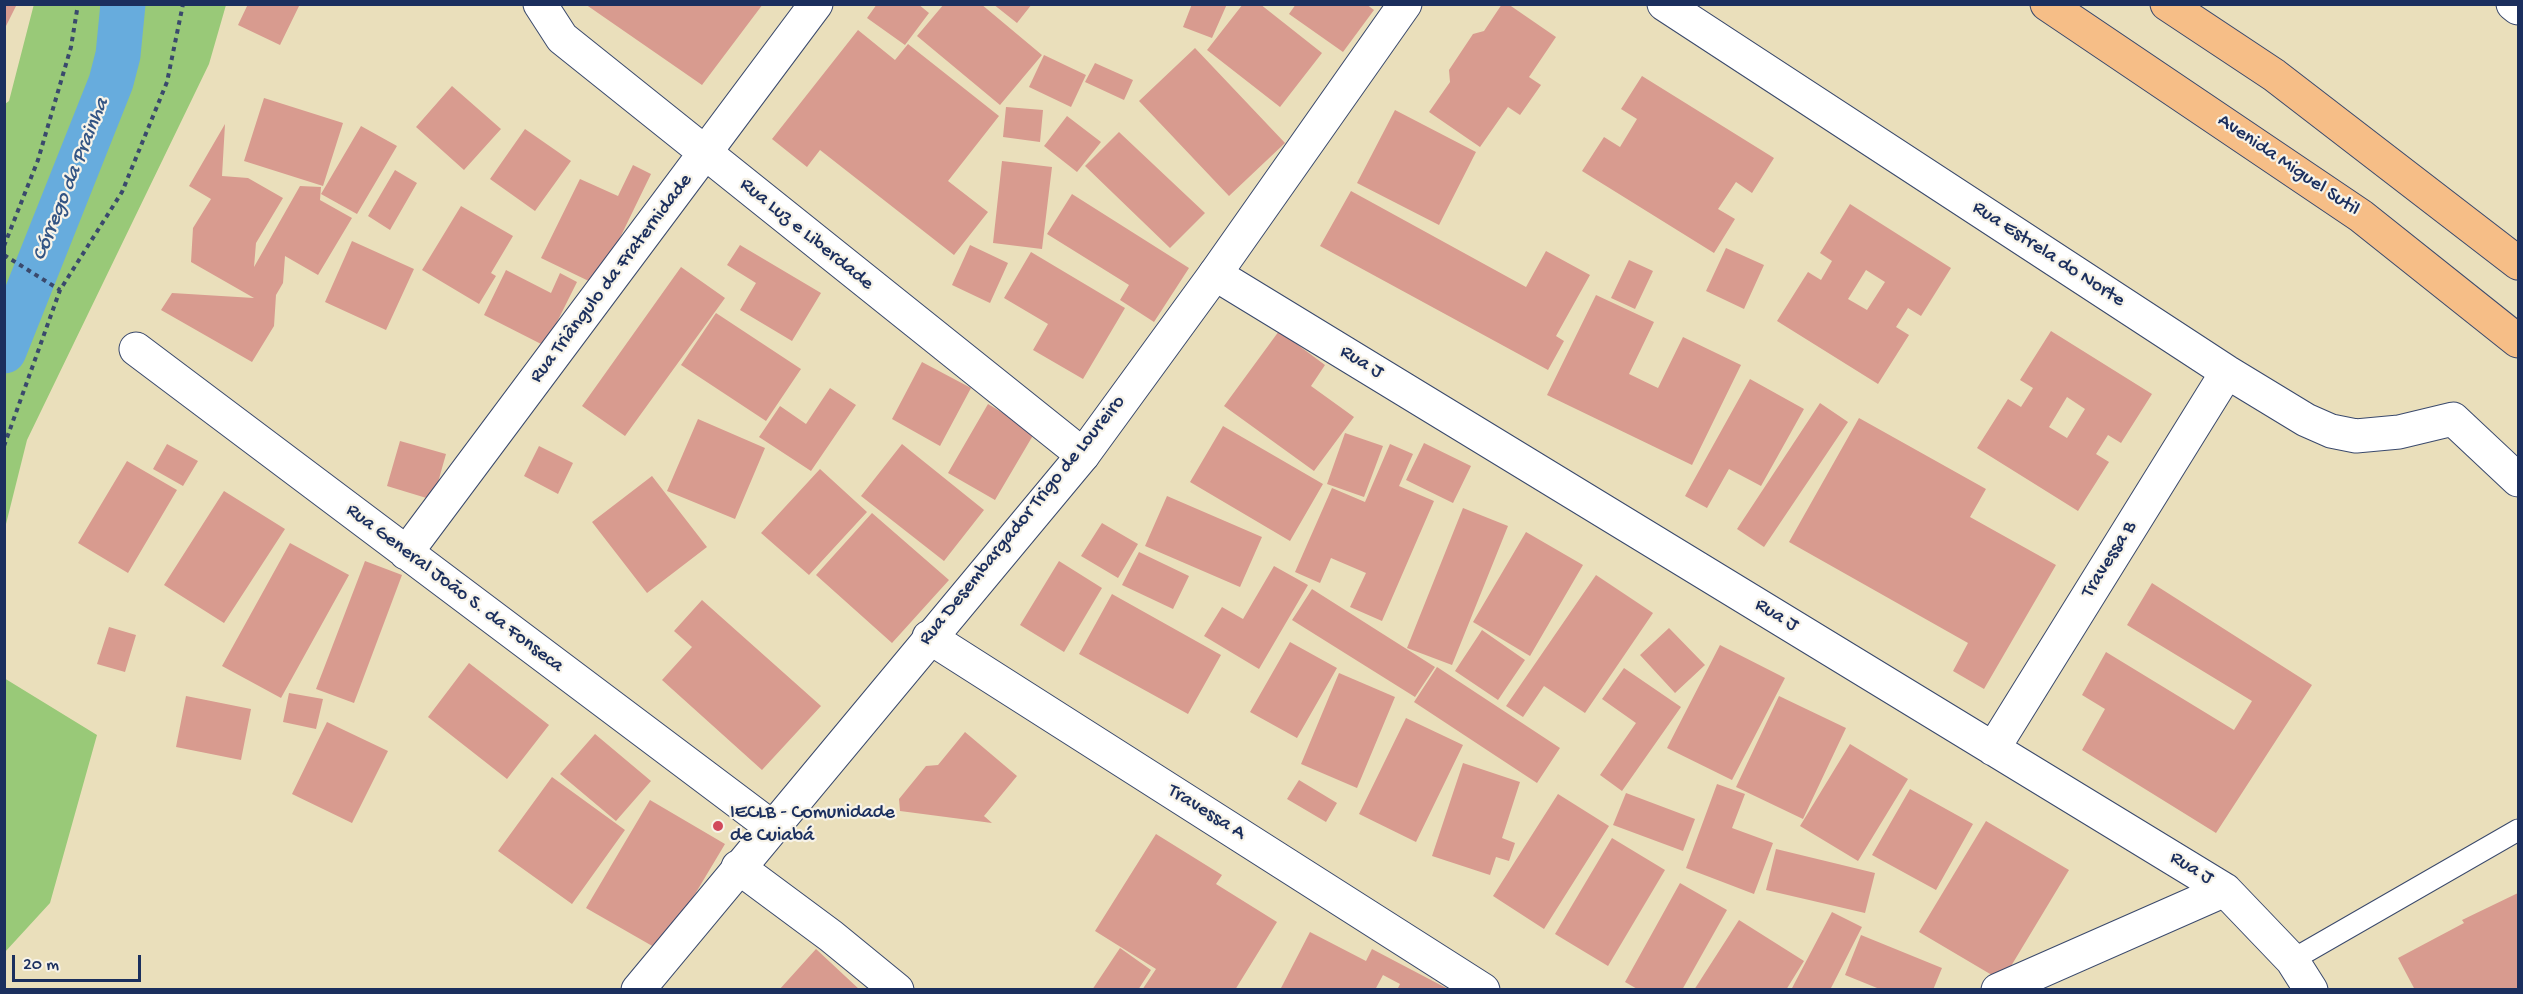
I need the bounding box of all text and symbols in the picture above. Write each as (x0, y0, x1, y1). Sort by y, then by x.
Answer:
water label: Córrego da Prainha (28, 95, 116, 265)
street label: Avenida Miguel Sutil (2212, 110, 2364, 222)
street label: Rua Triângulo da Fraternidade (525, 170, 699, 388)
street label: Rua Luz e Liberdade (734, 174, 878, 296)
street label: Rua Estrela do Norte (1967, 197, 2129, 313)
street label: Rua J (1335, 341, 1387, 385)
street label: Rua Desembargador Trigo de Loureiro (915, 391, 1131, 651)
street label: Rua General João S. da Fonseca (340, 499, 568, 679)
street label: Travessa B (2077, 517, 2143, 603)
street label: Rua J (1750, 594, 1802, 638)
street label: Travessa A (1163, 780, 1249, 846)
place label: IECLB - Comunidade de Cuiabá (730, 802, 895, 849)
marker: IECLB - Comunidade de Cuiabá (711, 819, 725, 833)
street label: Rua J (2165, 847, 2217, 891)
scale bar (15, 943, 144, 981)
text: 20 m (23, 955, 59, 976)

